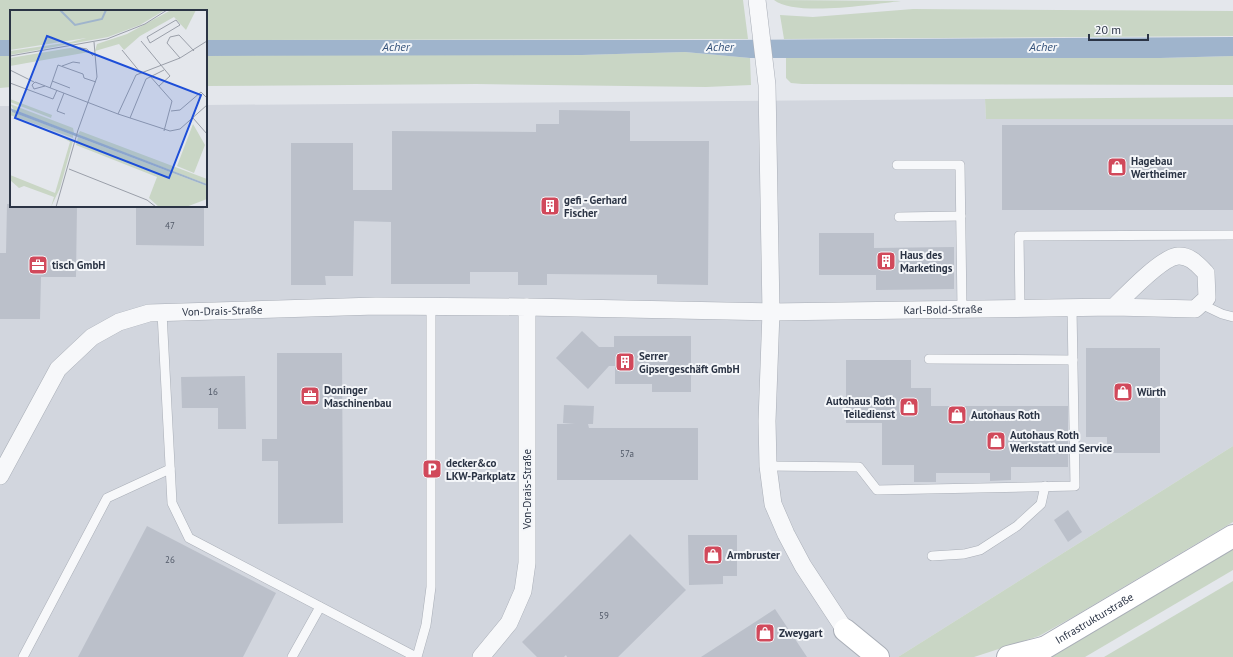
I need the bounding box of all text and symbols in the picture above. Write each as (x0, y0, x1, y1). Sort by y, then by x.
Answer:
inset map (10, 10, 207, 207)
scale bar (1089, 16, 1148, 42)
text: 20 m (1095, 22, 1121, 37)
water label: Acher (381, 39, 411, 54)
water label: Acher (705, 39, 735, 54)
water label: Acher (1028, 39, 1058, 54)
place label: Hagebau Wertheimer (1131, 154, 1187, 181)
shop icon: Hagebau Wertheimer (1106, 156, 1128, 178)
place label: gefi - Gerhard Fischer (564, 193, 627, 220)
building icon: gefi - Gerhard Fischer (539, 195, 561, 217)
house number: 47 (165, 220, 175, 231)
place label: Haus des Marketings (900, 248, 953, 275)
building icon: Haus des Marketings (875, 250, 897, 272)
office icon: tisch GmbH (27, 254, 49, 276)
place label: tisch GmbH (52, 258, 105, 272)
street label: Von-Drais-Straße (181, 302, 263, 319)
street label: Karl-Bold-Straße (903, 302, 983, 317)
place label: Serrer Gipsergeschäft GmbH (639, 349, 740, 376)
building icon: Serrer Gipsergeschäft GmbH (614, 351, 636, 373)
shop icon: Würth (1112, 381, 1134, 403)
place label: Doninger Maschinenbau (324, 383, 392, 410)
office icon: Doninger Maschinenbau (299, 385, 321, 407)
place label: Würth (1137, 385, 1166, 399)
house number: 16 (208, 386, 218, 397)
place label: Autohaus Roth Teiledienst (826, 394, 895, 421)
shop icon: Autohaus Roth Teiledienst (898, 396, 920, 418)
shop icon: Autohaus Roth (946, 404, 968, 426)
place label: Autohaus Roth (971, 408, 1040, 422)
place label: Autohaus Roth Werkstatt und Service (1010, 428, 1113, 455)
shop icon: Autohaus Roth Werkstatt und Service (985, 430, 1007, 452)
street label: Von-Drais-Straße (520, 448, 534, 530)
house number: 57a (620, 448, 634, 459)
place label: decker&co LKW-Parkplatz (446, 456, 515, 483)
parking icon: decker&co LKW-Parkplatz (421, 458, 443, 480)
shop icon: Armbruster (702, 544, 724, 566)
place label: Armbruster (727, 548, 780, 562)
house number: 26 (165, 554, 175, 565)
street label: Infrastrukturstraße (1053, 589, 1136, 647)
house number: 59 (599, 610, 609, 621)
shop icon: Zweygart (754, 622, 776, 644)
place label: Zweygart (779, 626, 823, 640)

